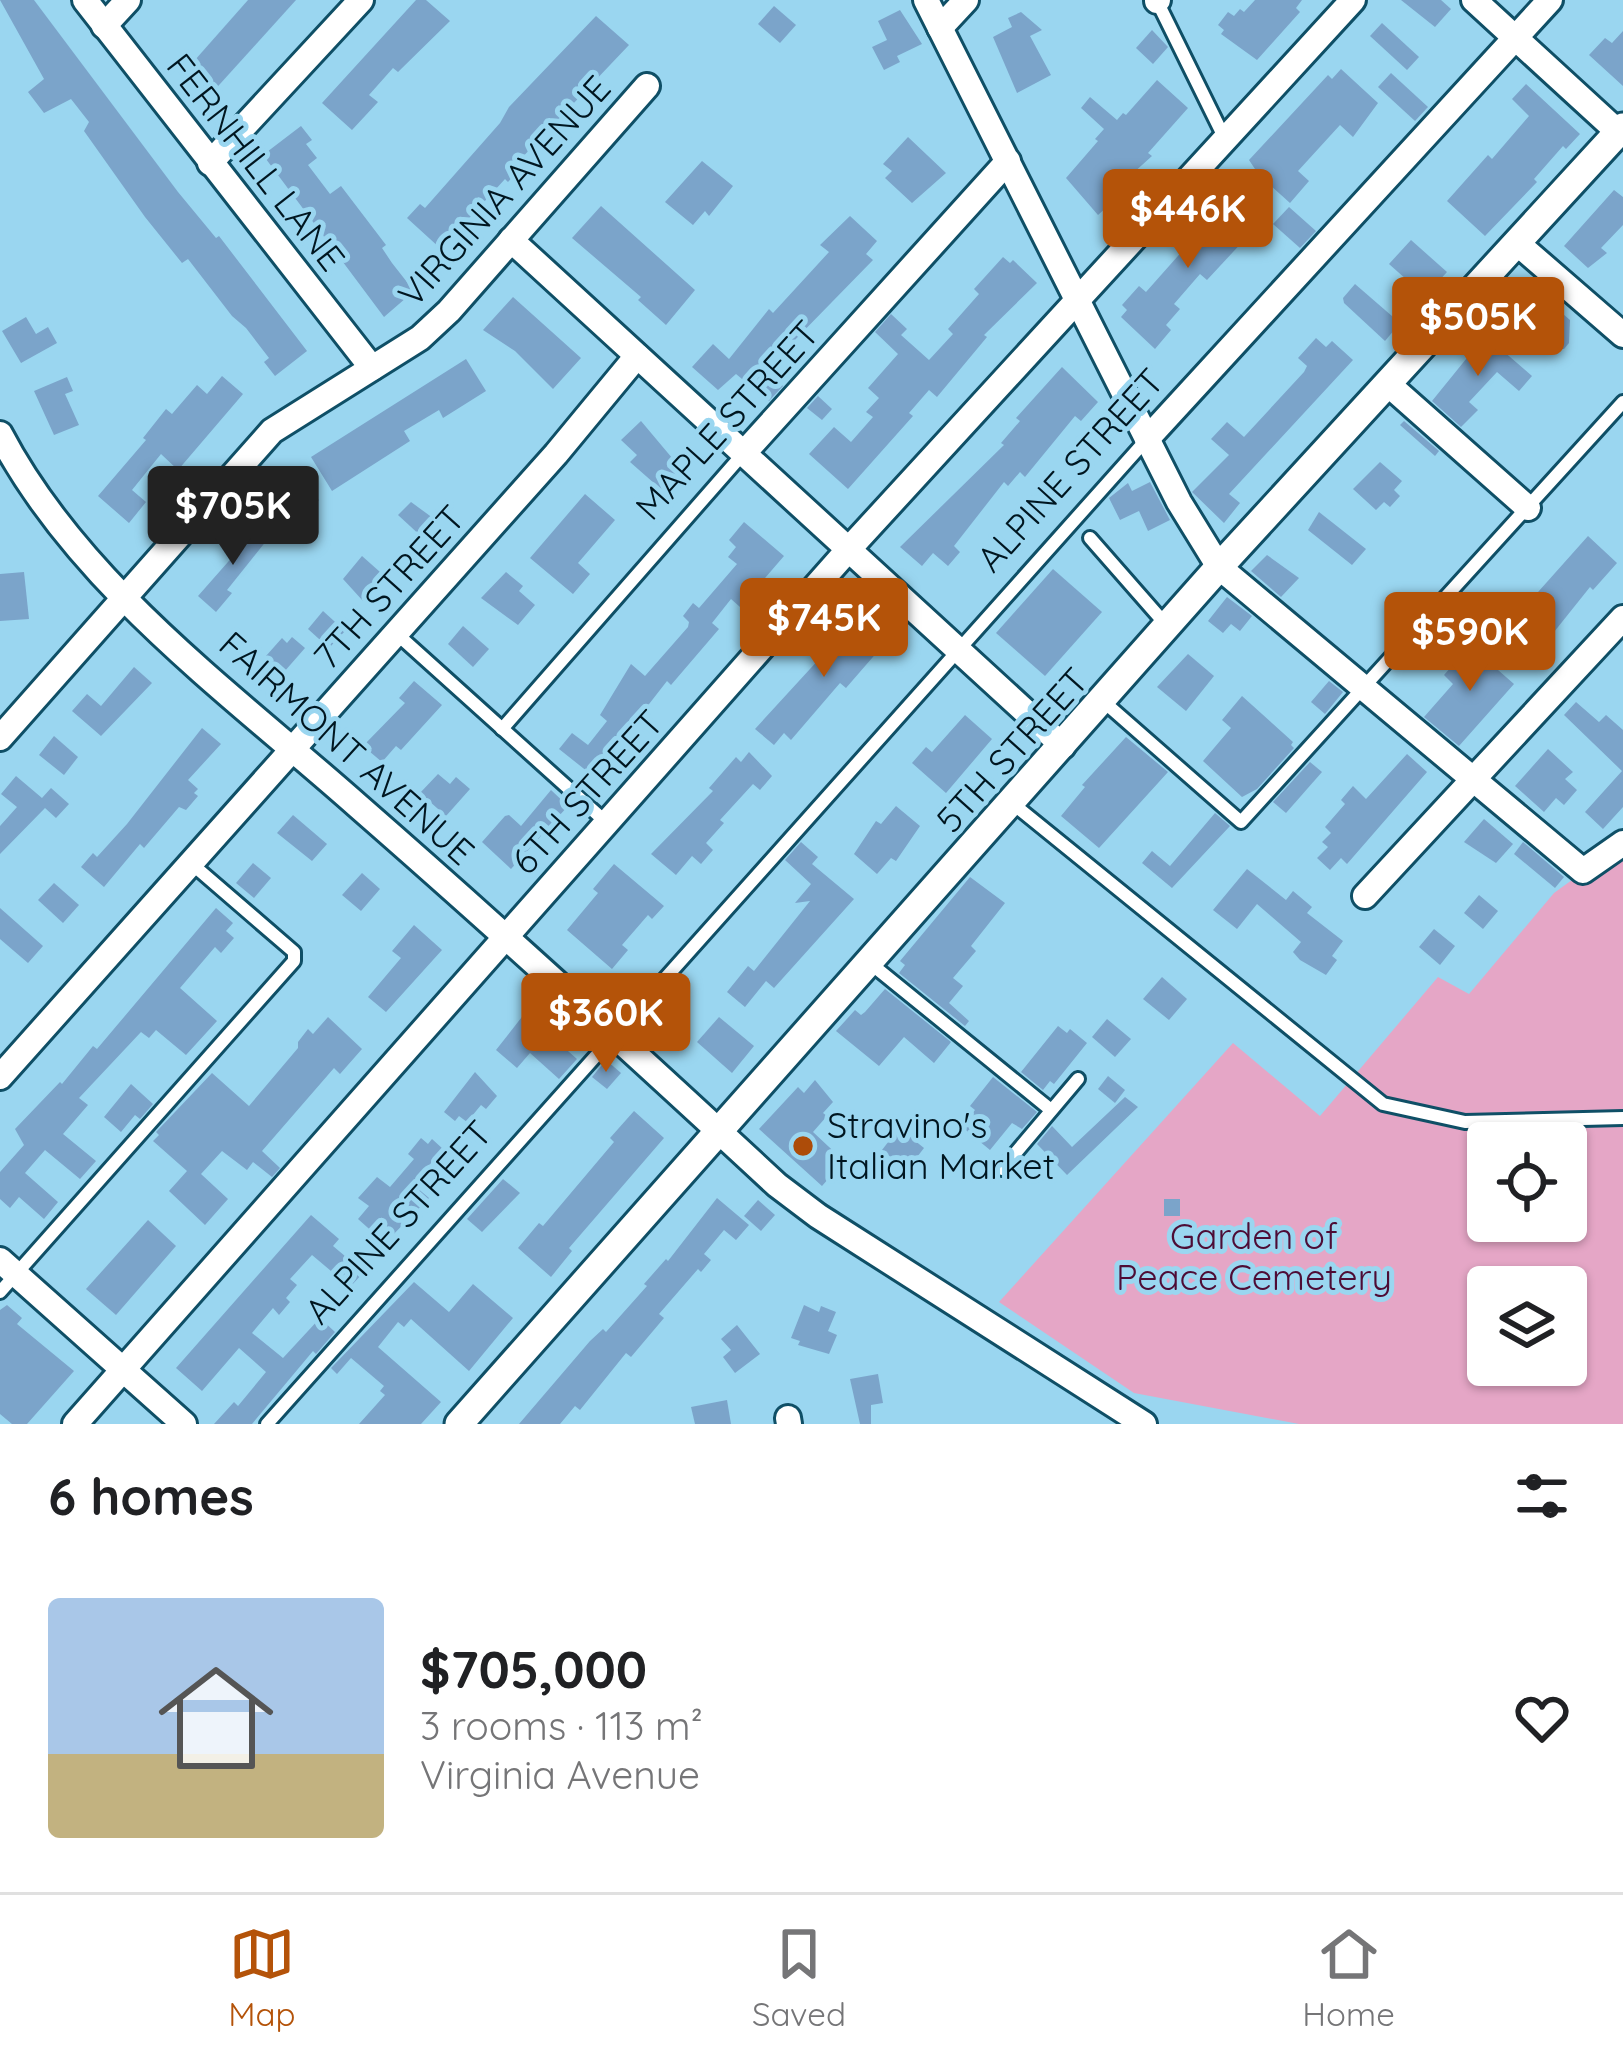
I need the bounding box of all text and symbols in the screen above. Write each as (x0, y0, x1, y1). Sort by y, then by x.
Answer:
street label: FERNHILL LANE (158, 44, 355, 279)
street label: VIRGINIA AVENUE (388, 66, 619, 316)
pin: $446K (1104, 169, 1272, 271)
text: $446K (1130, 183, 1246, 232)
pin: $505K (1394, 277, 1562, 379)
text: $505K (1419, 291, 1537, 340)
street label: MAPLE STREET (625, 311, 828, 529)
street label: ALPINE STREET (967, 359, 1173, 581)
pin: $705K (149, 466, 317, 568)
text: $705K (175, 480, 291, 529)
street label: 7TH STREET (303, 496, 474, 678)
pin: $745K (740, 578, 908, 680)
text: $745K (767, 592, 881, 641)
pin: $590K (1386, 592, 1554, 694)
text: $590K (1411, 606, 1529, 655)
street label: FAIRMONT AVENUE (211, 621, 484, 874)
street label: 5TH STREET (926, 658, 1097, 841)
street label: 6TH STREET (501, 700, 672, 883)
pin: $360K (522, 973, 690, 1075)
text: $360K (548, 987, 664, 1036)
place label: Stravino's Italian Market (827, 1102, 1055, 1188)
street label: ALPINE STREET (295, 1111, 501, 1333)
map controls (1467, 1122, 1587, 1386)
button: locate (1467, 1122, 1587, 1242)
marker: Stravino's Italian Market (790, 1133, 816, 1159)
park label: Garden of Peace Cemetery (1116, 1213, 1392, 1299)
button: layers (1467, 1266, 1587, 1386)
icon: filters (1509, 1463, 1575, 1529)
text: 6 homes (48, 1464, 254, 1528)
text: $705,000 (420, 1637, 647, 1701)
icon: home (144, 1646, 288, 1790)
icon: heart (1509, 1685, 1575, 1751)
text: 3 rooms · 113 m² (420, 1701, 703, 1750)
text: Virginia Avenue (420, 1750, 700, 1799)
tab: Map (228, 1921, 295, 2034)
tab: Saved (752, 1921, 846, 2034)
tab: Home (1302, 1921, 1395, 2034)

